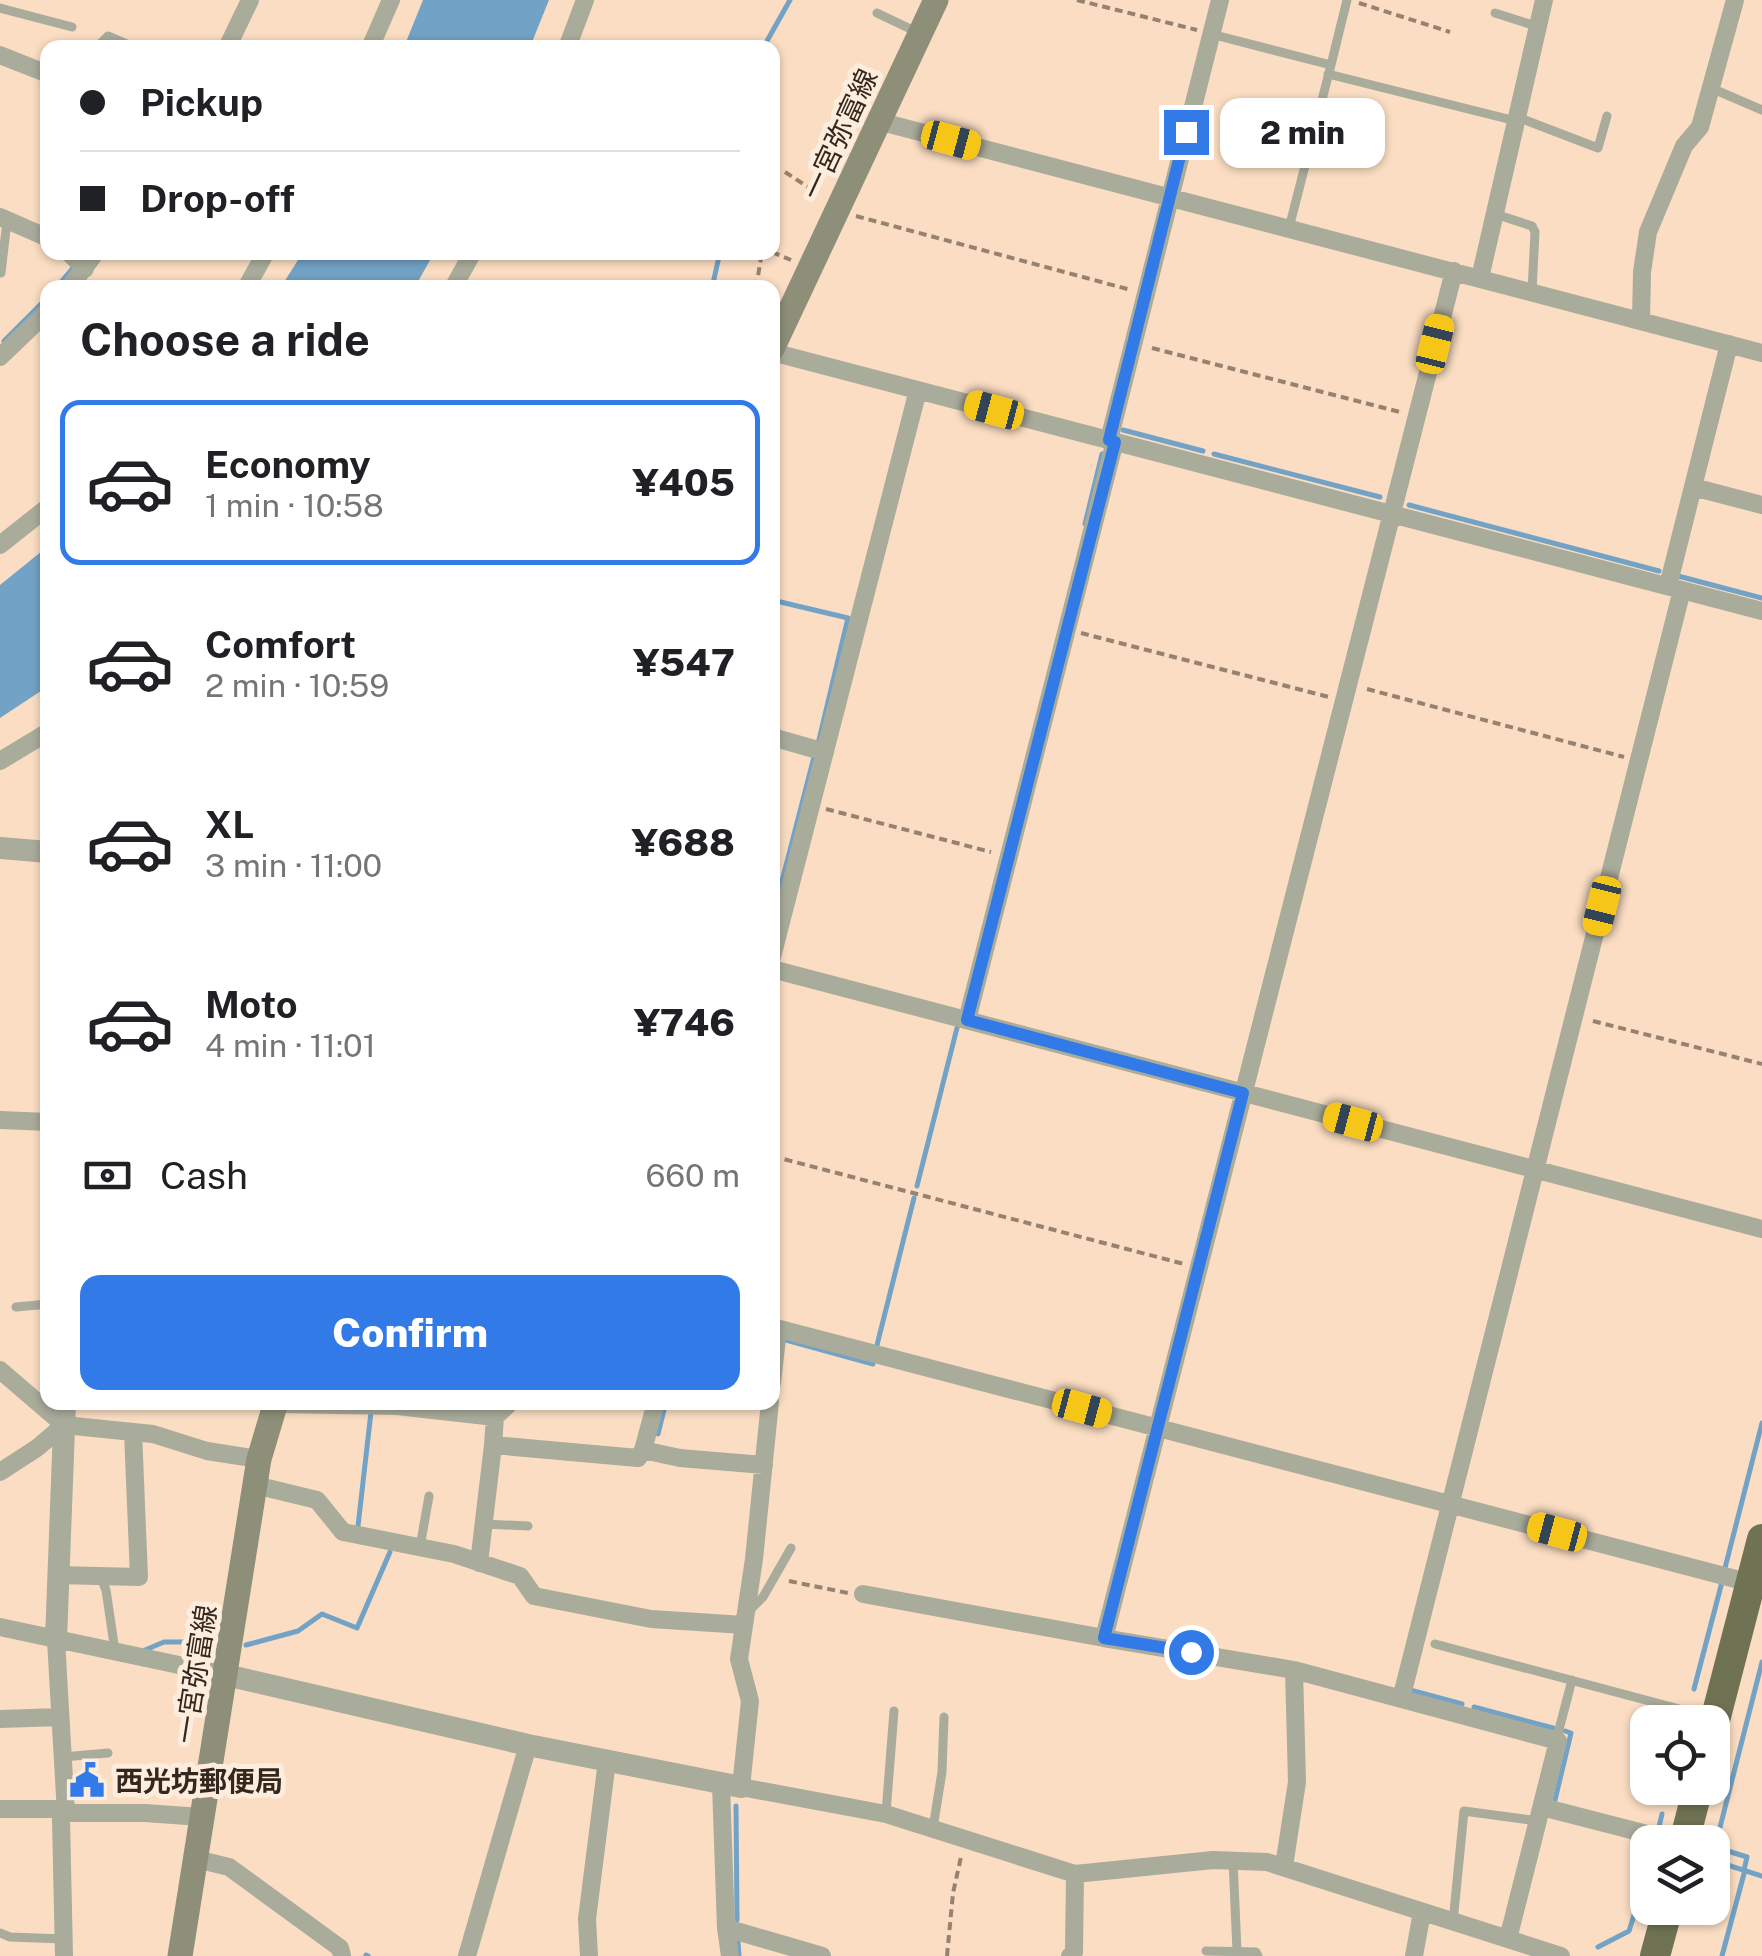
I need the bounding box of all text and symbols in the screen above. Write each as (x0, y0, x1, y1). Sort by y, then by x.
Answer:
street label: 一宮弥富線 (794, 64, 884, 204)
text: Pickup (140, 80, 263, 125)
callout: 2 min (1221, 97, 1386, 167)
route end (1164, 110, 1209, 155)
text: 2 min (1260, 114, 1345, 151)
car (918, 118, 984, 162)
text: Drop-off (140, 176, 295, 221)
car (1413, 311, 1457, 377)
text: Choose a ride (80, 313, 370, 366)
car (961, 388, 1027, 432)
icon: car (85, 438, 175, 528)
text: Economy (205, 442, 371, 487)
text: ¥405 (632, 460, 735, 505)
text: 1 min · 10:58 (205, 487, 384, 524)
icon: car (85, 618, 175, 708)
text: Comfort (205, 622, 356, 667)
text: ¥547 (633, 640, 735, 685)
text: 2 min · 10:59 (205, 667, 389, 704)
icon: car (85, 798, 175, 888)
text: XL (205, 802, 254, 847)
text: ¥688 (632, 820, 735, 865)
text: 3 min · 11:00 (205, 847, 382, 884)
car (1580, 873, 1624, 939)
icon: car (85, 978, 175, 1068)
text: Moto (205, 982, 298, 1027)
text: ¥746 (634, 1000, 735, 1045)
text: 4 min · 11:01 (205, 1027, 376, 1064)
car (1320, 1100, 1386, 1144)
icon: cash (80, 1148, 135, 1203)
text: Cash (160, 1153, 248, 1198)
text: 660 m (646, 1157, 740, 1194)
button: Confirm (80, 1275, 740, 1390)
car (1049, 1386, 1115, 1430)
car (1524, 1510, 1590, 1554)
street label: 一宮弥富線 (168, 1602, 222, 1746)
route start (1169, 1630, 1214, 1675)
map controls (1630, 1705, 1730, 1925)
button: locate (1630, 1705, 1730, 1805)
public building icon: 西光坊郵便局 (68, 1761, 106, 1799)
place label: 西光坊郵便局 (115, 1764, 283, 1797)
button: layers (1630, 1825, 1730, 1925)

